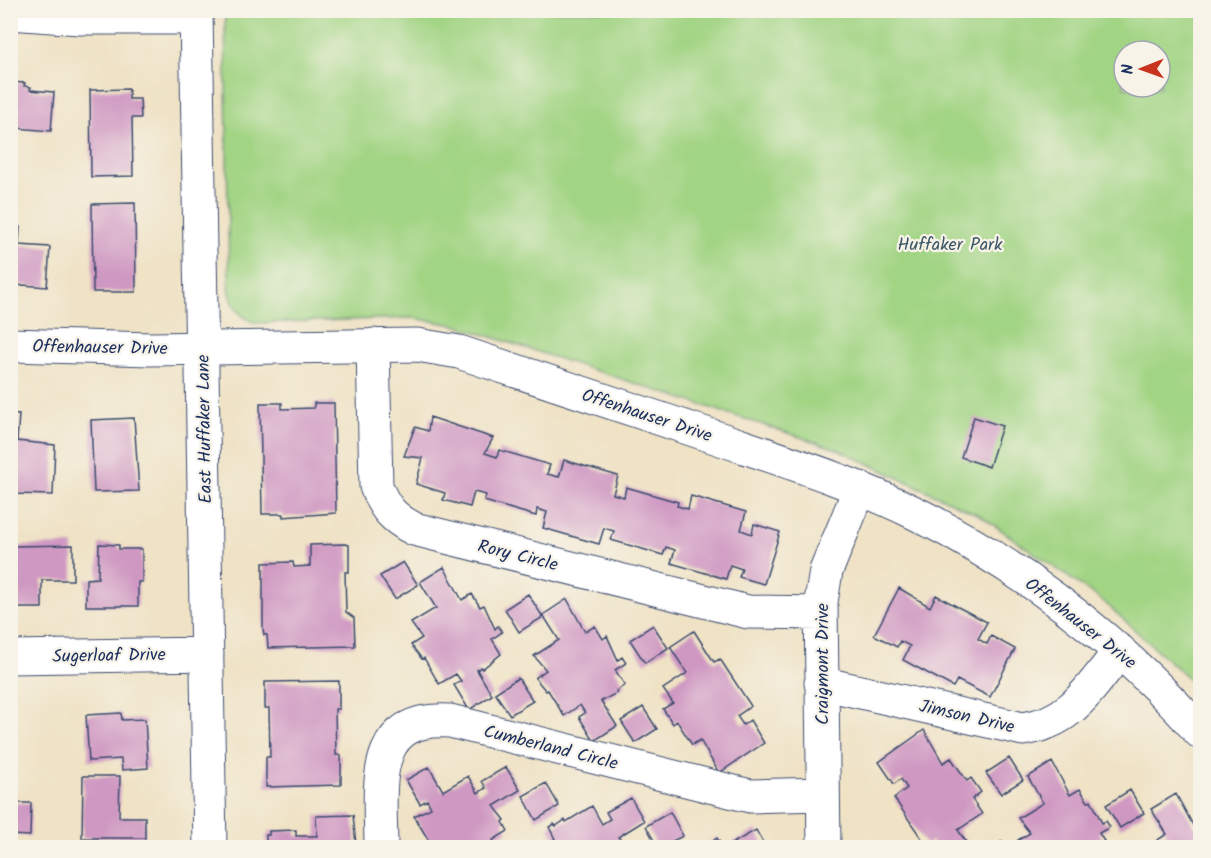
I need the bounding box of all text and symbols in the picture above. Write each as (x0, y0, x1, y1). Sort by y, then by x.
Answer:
north arrow (1112, 39, 1172, 99)
text: N (1116, 64, 1141, 75)
park label: Huffaker Park (897, 231, 1003, 260)
street label: Offenhauser Drive (32, 333, 168, 364)
street label: East Huffaker Lane (190, 354, 221, 504)
street label: Offenhauser Drive (578, 382, 715, 451)
street label: Rory Circle (474, 532, 561, 580)
street label: Offenhauser Drive (1018, 571, 1142, 677)
street label: Craigmont Drive (809, 603, 838, 725)
street label: Sugerloaf Drive (52, 641, 166, 672)
street label: Jimson Drive (916, 692, 1017, 743)
street label: Cumberland Circle (480, 718, 621, 779)

